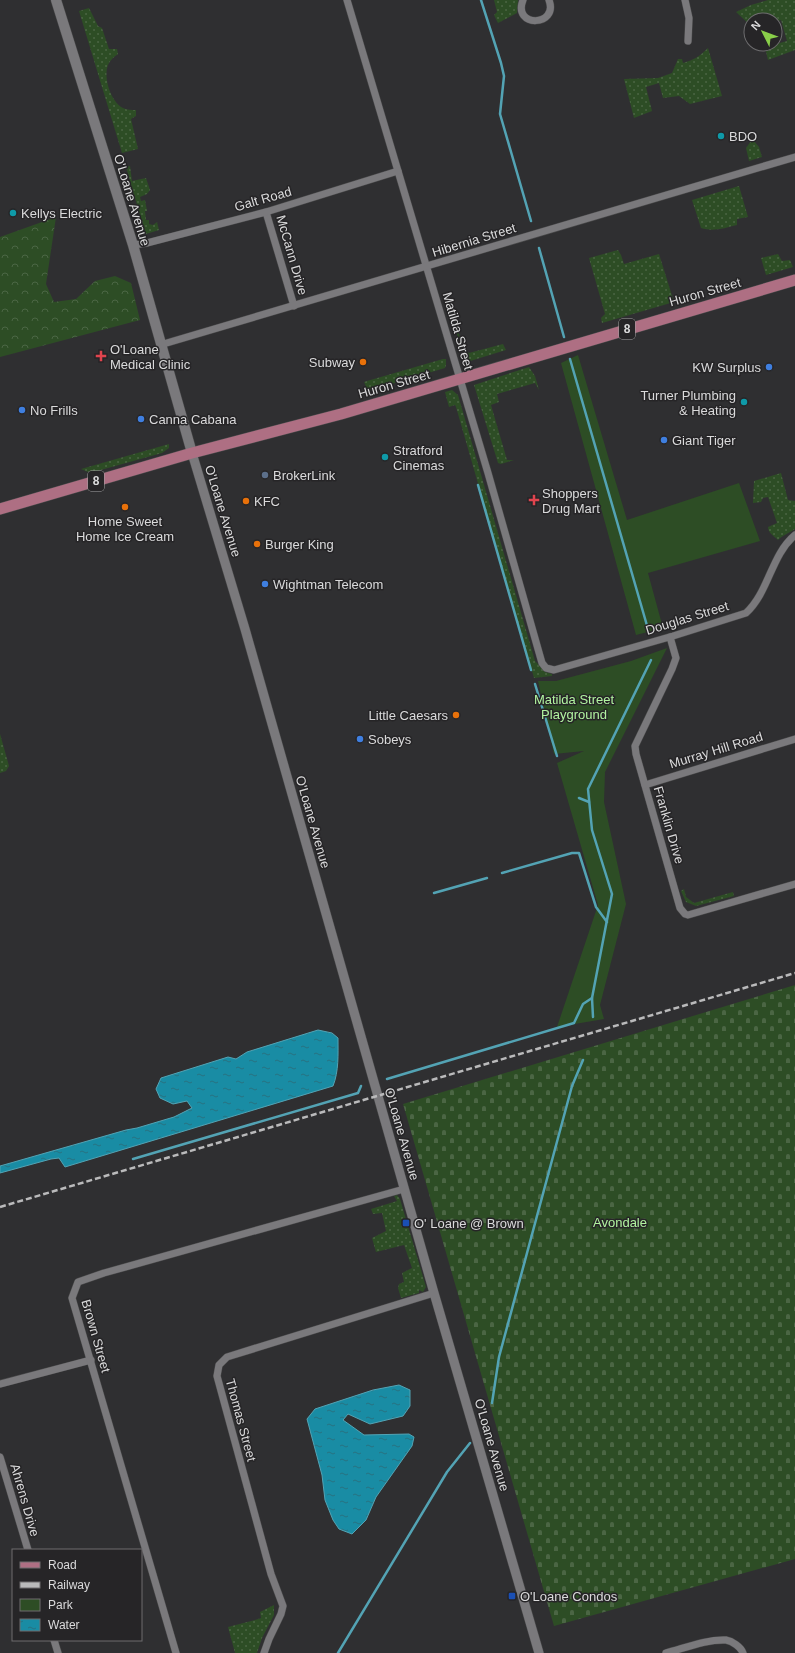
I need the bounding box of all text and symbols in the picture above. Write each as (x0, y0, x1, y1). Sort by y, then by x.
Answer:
north arrow (743, 12, 783, 52)
text: N (748, 18, 763, 32)
place label: BDO (729, 129, 757, 144)
marker: BDO (716, 131, 726, 141)
street label: O'Loane Avenue (111, 152, 153, 248)
street label: Galt Road (233, 184, 293, 214)
place label: Kellys Electric (21, 206, 102, 221)
marker: Kellys Electric (8, 208, 18, 218)
street label: McCann Drive (273, 213, 311, 297)
street label: Hibernia Street (430, 220, 518, 260)
street label: Huron Street (668, 275, 743, 309)
street label: Matilda Street (440, 290, 476, 372)
road number: 8 (619, 319, 635, 339)
place label: O'Loane Medical Clinic (110, 342, 191, 372)
marker: O'Loane Medical Clinic (95, 350, 107, 362)
place label: Subway (309, 355, 355, 370)
marker: Subway (358, 357, 368, 367)
place label: KW Surplus (692, 360, 761, 375)
marker: KW Surplus (764, 362, 774, 372)
street label: Huron Street (357, 367, 432, 401)
place label: Turner Plumbing & Heating (640, 388, 736, 418)
marker: Turner Plumbing & Heating (739, 397, 749, 407)
place label: No Frills (30, 403, 78, 418)
marker: No Frills (17, 405, 27, 415)
place label: Canna Cabana (149, 412, 237, 427)
marker: Canna Cabana (136, 414, 146, 424)
place label: Giant Tiger (672, 433, 736, 448)
marker: Giant Tiger (659, 435, 669, 445)
place label: Stratford Cinemas (393, 443, 445, 473)
marker: Stratford Cinemas (380, 452, 390, 462)
street label: O'Loane Avenue (202, 463, 244, 559)
place label: BrokerLink (273, 468, 336, 483)
marker: BrokerLink (260, 470, 270, 480)
road number: 8 (88, 471, 104, 491)
place label: Shoppers Drug Mart (542, 486, 600, 516)
place label: KFC (254, 494, 280, 509)
marker: Shoppers Drug Mart (529, 495, 539, 505)
marker: KFC (241, 496, 251, 506)
marker: Home Sweet Home Ice Cream (120, 502, 130, 512)
place label: Home Sweet Home Ice Cream (76, 514, 174, 544)
place label: Burger King (265, 537, 334, 552)
marker: Burger King (252, 539, 262, 549)
place label: Wightman Telecom (273, 577, 383, 592)
marker: Wightman Telecom (260, 579, 270, 589)
street label: Douglas Street (644, 598, 731, 638)
park label: Matilda Street Playground (534, 692, 614, 722)
place label: Little Caesars (369, 708, 448, 723)
marker: Little Caesars (451, 710, 461, 720)
street label: Murray Hill Road (668, 729, 764, 771)
place label: Sobeys (368, 732, 412, 747)
marker: Sobeys (355, 734, 365, 744)
street label: O'Loane Avenue (293, 774, 333, 870)
street label: Franklin Drive (651, 784, 687, 866)
street label: O'Loane Avenue (382, 1086, 422, 1182)
park label: Avondale (593, 1215, 647, 1230)
place label: O' Loane @ Brown (414, 1216, 524, 1231)
marker: O' Loane @ Brown (401, 1218, 411, 1228)
street label: Brown Street (78, 1298, 114, 1375)
street label: Thomas Street (223, 1377, 259, 1463)
street label: O'Loane Avenue (472, 1397, 512, 1493)
street label: Ahrens Drive (7, 1462, 43, 1538)
legend (12, 1549, 142, 1641)
text: Road (48, 1558, 77, 1572)
text: Railway (48, 1578, 90, 1592)
place label: O'Loane Condos (520, 1589, 618, 1604)
marker: O'Loane Condos (507, 1591, 517, 1601)
text: Park (48, 1598, 74, 1612)
text: Water (48, 1618, 80, 1632)

